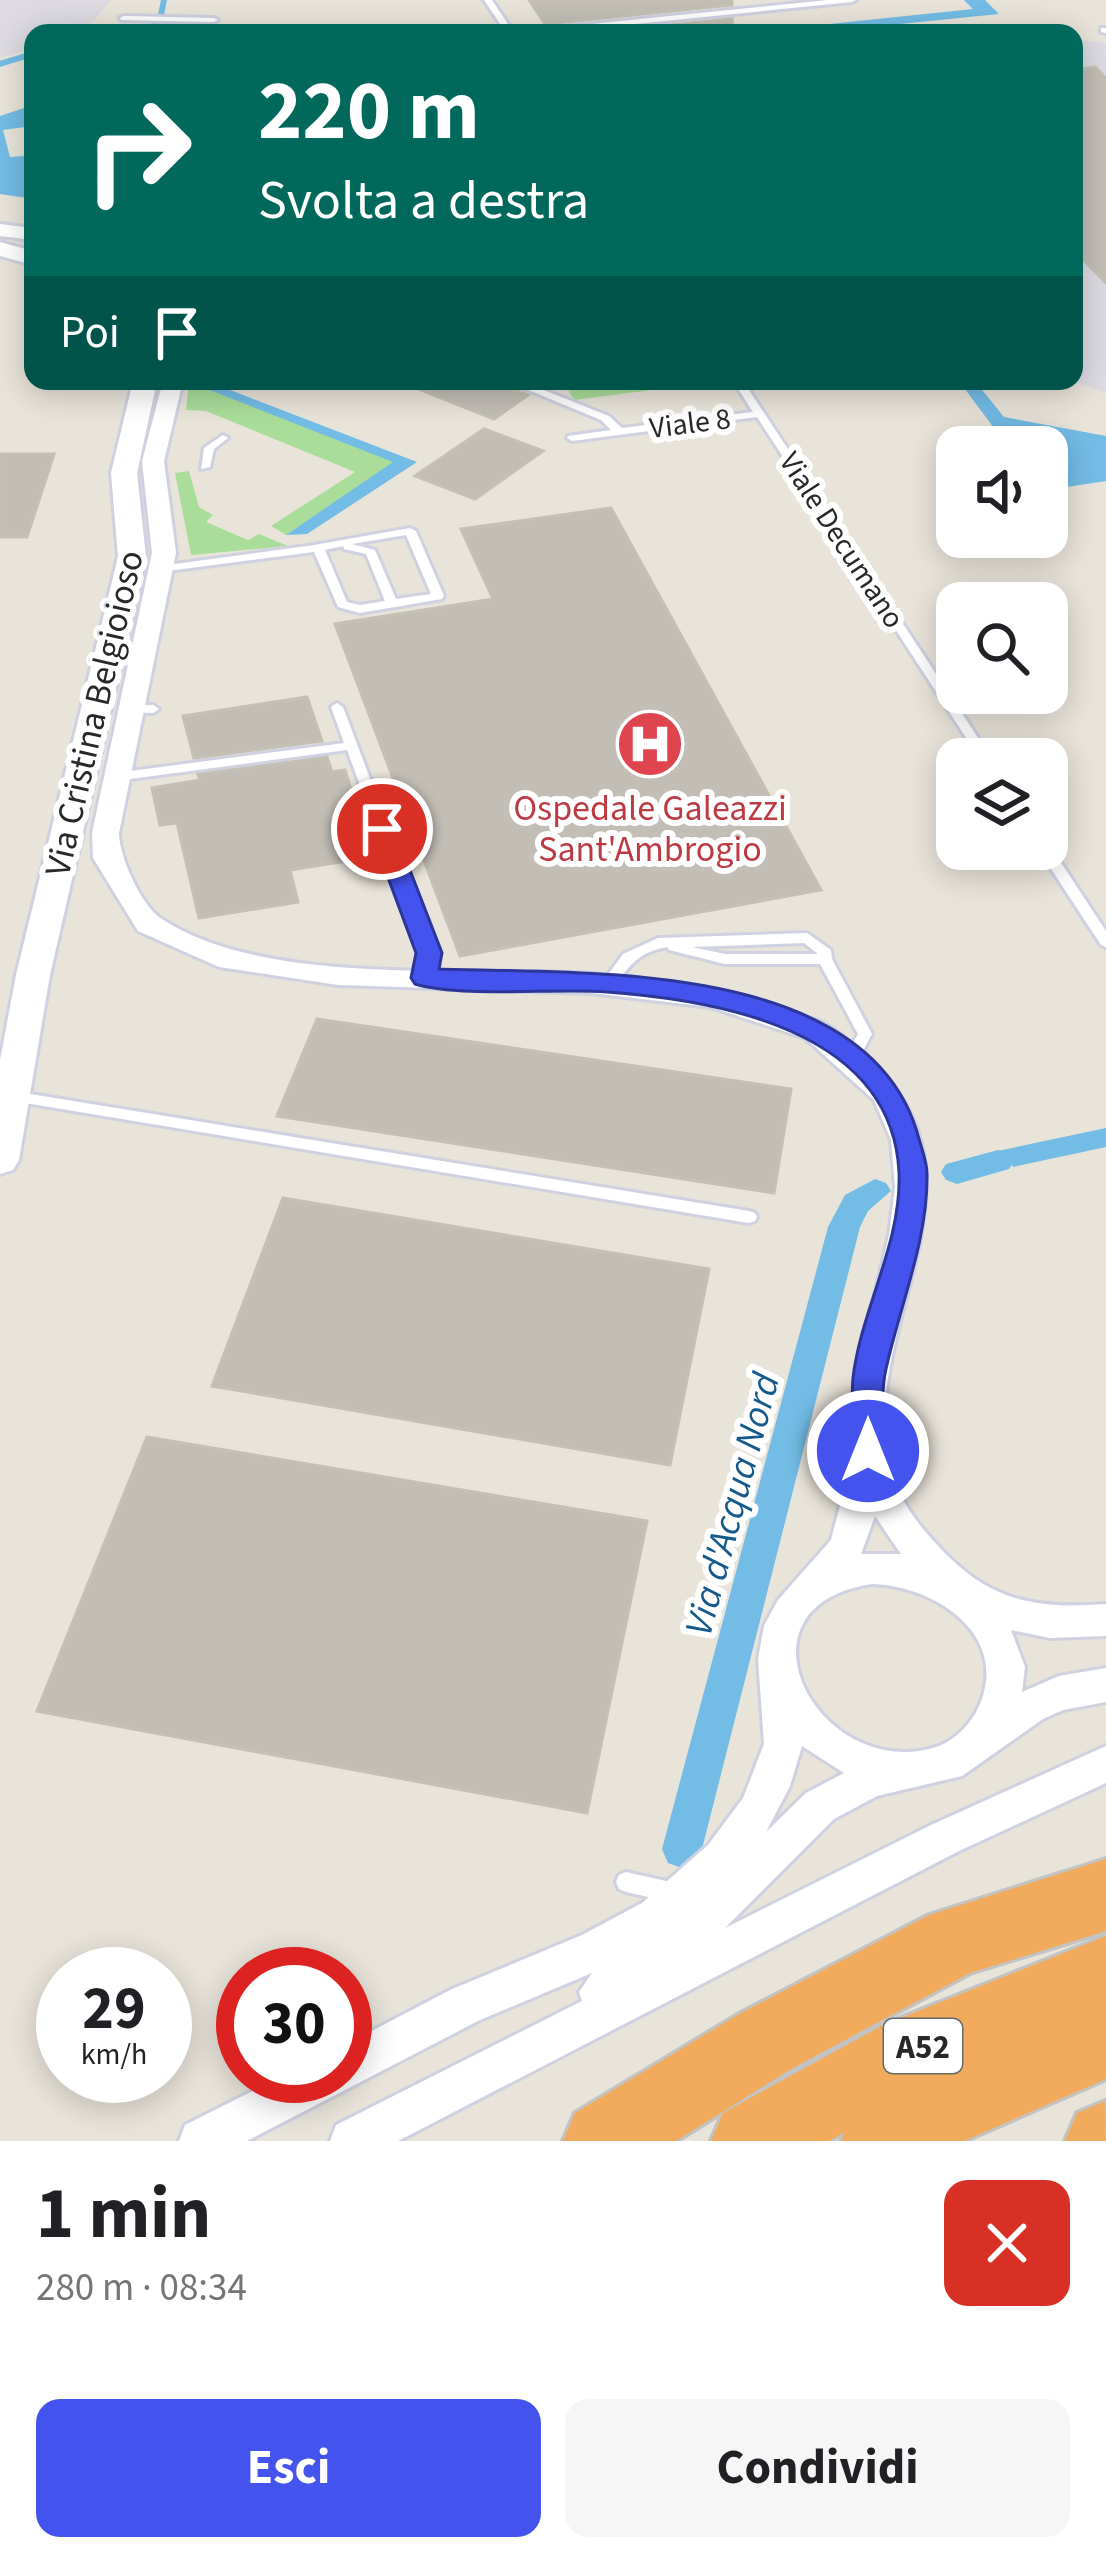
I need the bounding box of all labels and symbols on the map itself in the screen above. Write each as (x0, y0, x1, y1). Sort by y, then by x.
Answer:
street label: Viale 8 (647, 397, 733, 450)
street label: Viale Decumano (768, 444, 915, 637)
street label: Via Cristina Belgioioso (32, 546, 157, 881)
hospital icon: Ospedale Galeazzi Sant'Ambrogio (615, 709, 685, 779)
pin (331, 778, 433, 880)
place label: Ospedale Galeazzi Sant'Ambrogio (513, 783, 787, 875)
water label: Via d'Acqua Nord (671, 1366, 795, 1642)
position arrow (805, 1388, 931, 1514)
speed limit sign: 30 (216, 1947, 372, 2103)
road number: A52 (884, 2019, 962, 2073)

